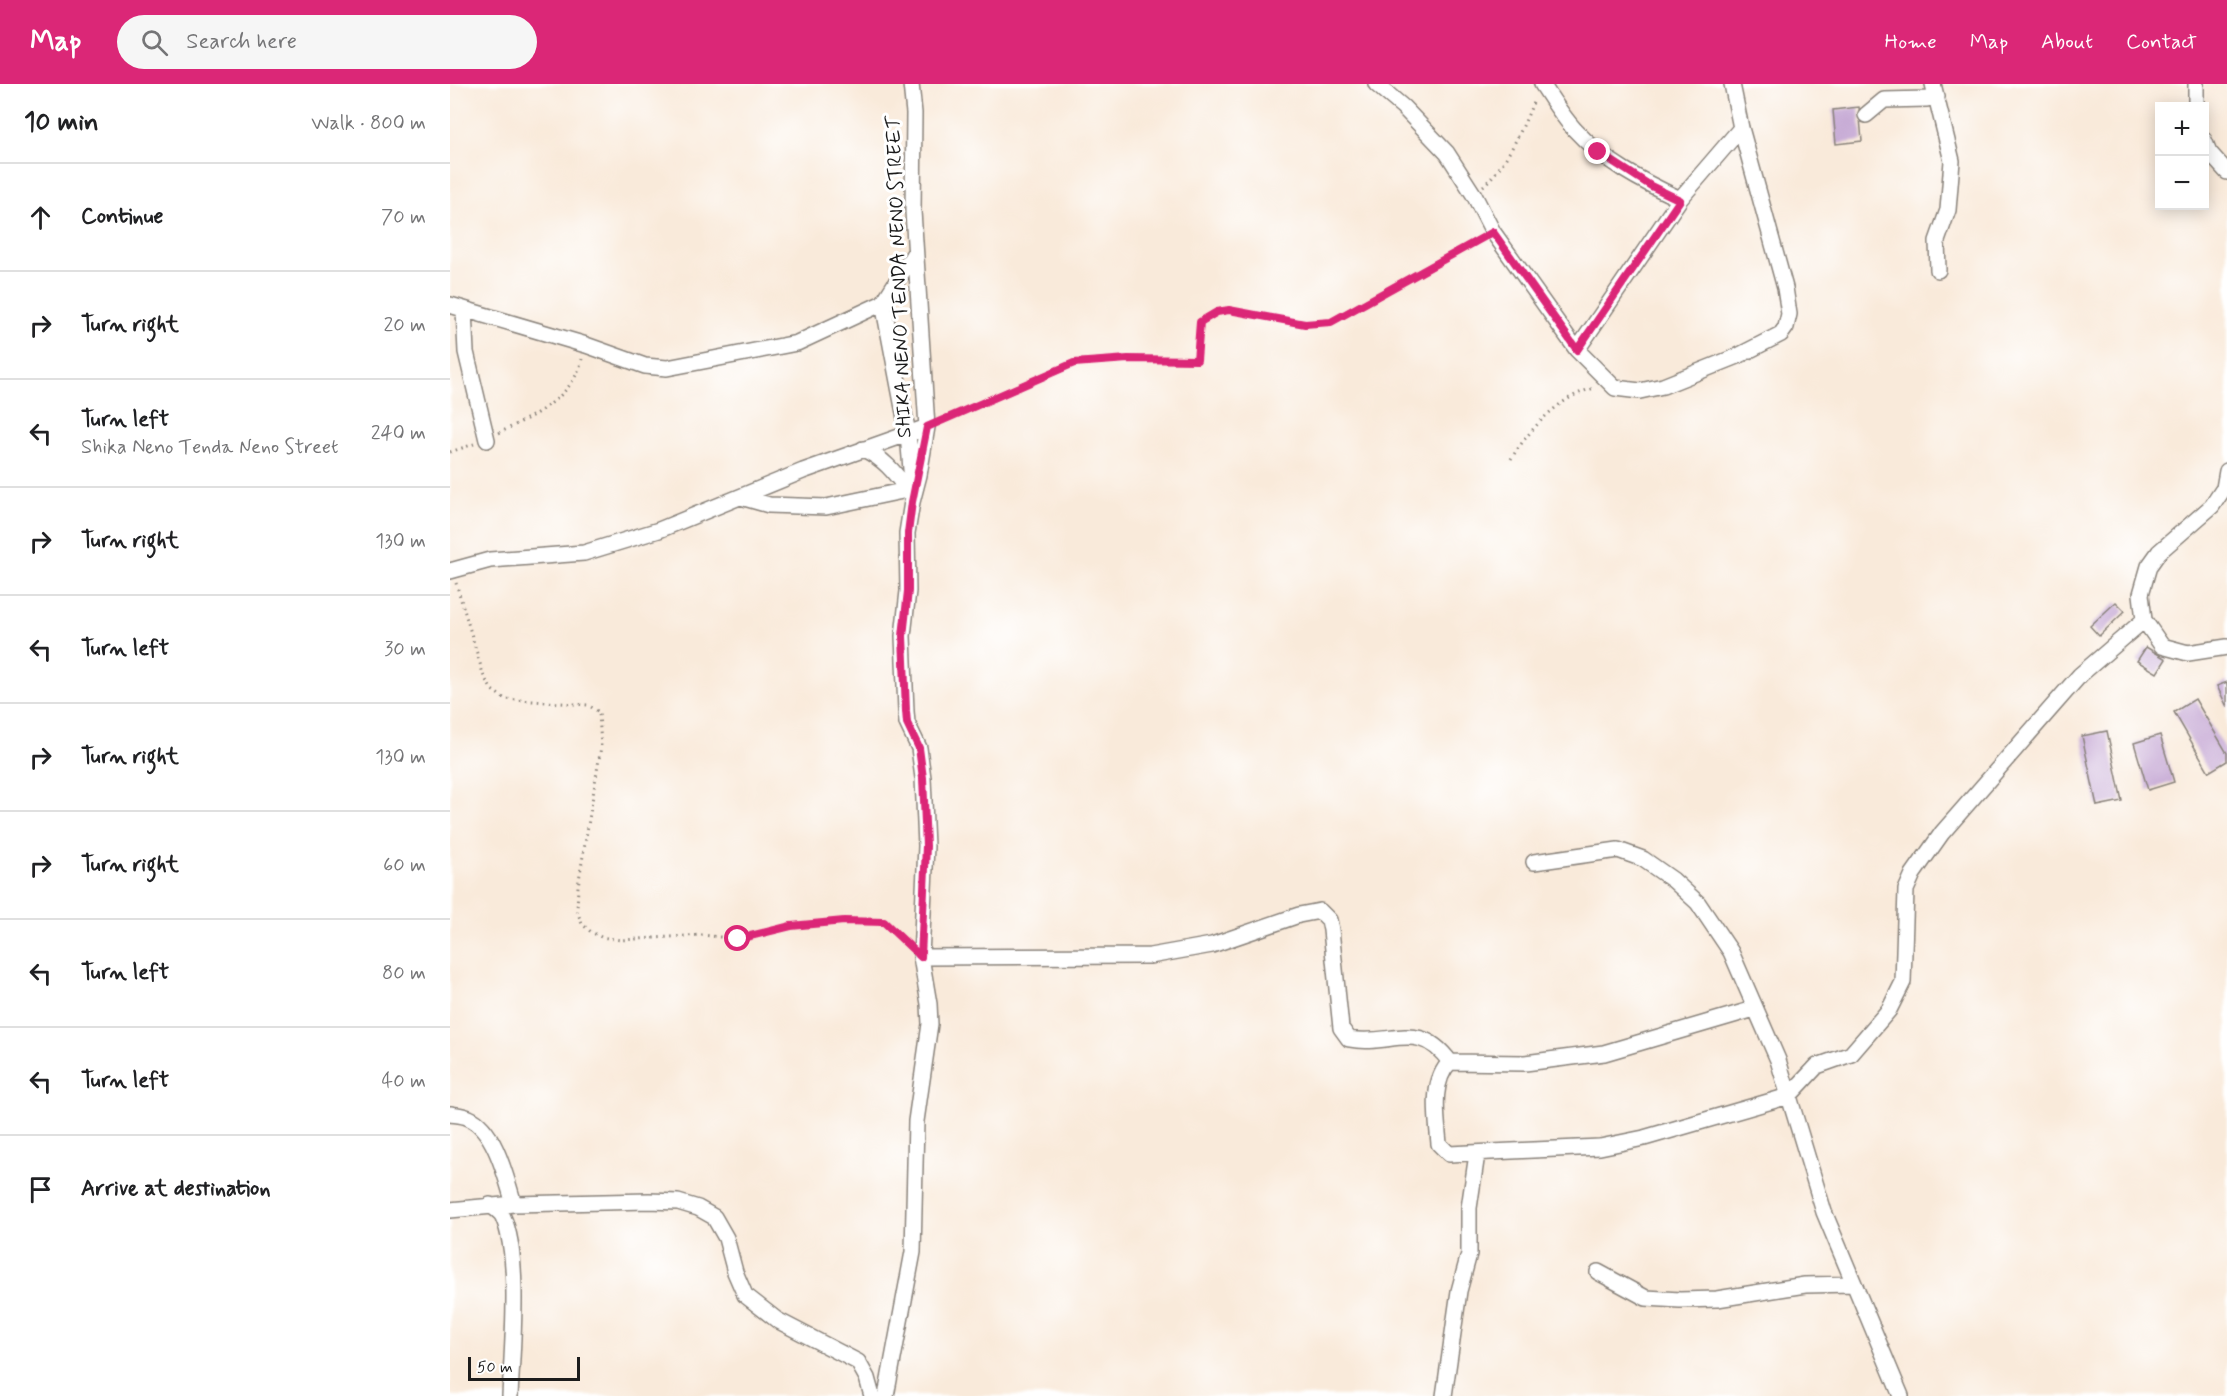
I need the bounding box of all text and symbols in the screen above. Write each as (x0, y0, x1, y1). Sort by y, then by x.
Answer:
search box (117, 15, 537, 69)
text: Map (30, 24, 81, 61)
icon: search (138, 26, 171, 59)
text: Search here (186, 28, 297, 56)
text: Home (1885, 28, 1937, 56)
text: Map (1970, 28, 2008, 56)
text: About (2041, 28, 2093, 56)
text: Contact (2126, 28, 2197, 56)
map controls (2155, 102, 2209, 210)
button: + (2155, 102, 2209, 156)
text: 10 min (24, 106, 99, 140)
text: Walk · 800 m (311, 110, 426, 137)
street label: SHIKA NENO TENDA NENO STREET (880, 114, 919, 439)
route end (1584, 138, 1610, 164)
button: − (2155, 156, 2209, 210)
icon: ahead (24, 201, 57, 234)
text: Continue (81, 203, 163, 231)
text: 70 m (381, 204, 426, 231)
icon: right (24, 309, 57, 342)
text: Turn right (81, 311, 179, 339)
text: 20 m (383, 312, 426, 339)
text: Turn left (81, 406, 169, 434)
icon: left (24, 417, 57, 450)
text: 240 m (371, 420, 426, 447)
text: Shika Neno Tenda Neno Street (81, 434, 338, 461)
icon: right (24, 525, 57, 558)
text: Turn right (81, 527, 179, 555)
text: 130 m (375, 528, 426, 555)
icon: left (24, 633, 57, 666)
text: Turn left (81, 635, 169, 663)
text: 30 m (384, 636, 426, 663)
icon: right (24, 741, 57, 774)
text: Turn right (81, 743, 179, 771)
text: 130 m (375, 744, 426, 771)
icon: right (24, 849, 57, 882)
text: Turn right (81, 851, 179, 879)
text: 60 m (383, 852, 426, 879)
route start (724, 925, 750, 951)
icon: left (24, 957, 57, 990)
text: Turn left (81, 959, 169, 987)
text: 80 m (382, 960, 426, 987)
icon: left (24, 1065, 57, 1098)
text: Turn left (81, 1067, 169, 1095)
text: 40 m (382, 1068, 426, 1095)
icon: arrive (24, 1173, 57, 1206)
text: Arrive at destination (81, 1175, 271, 1203)
scale bar (468, 1354, 580, 1382)
text: 50 m (477, 1357, 513, 1378)

